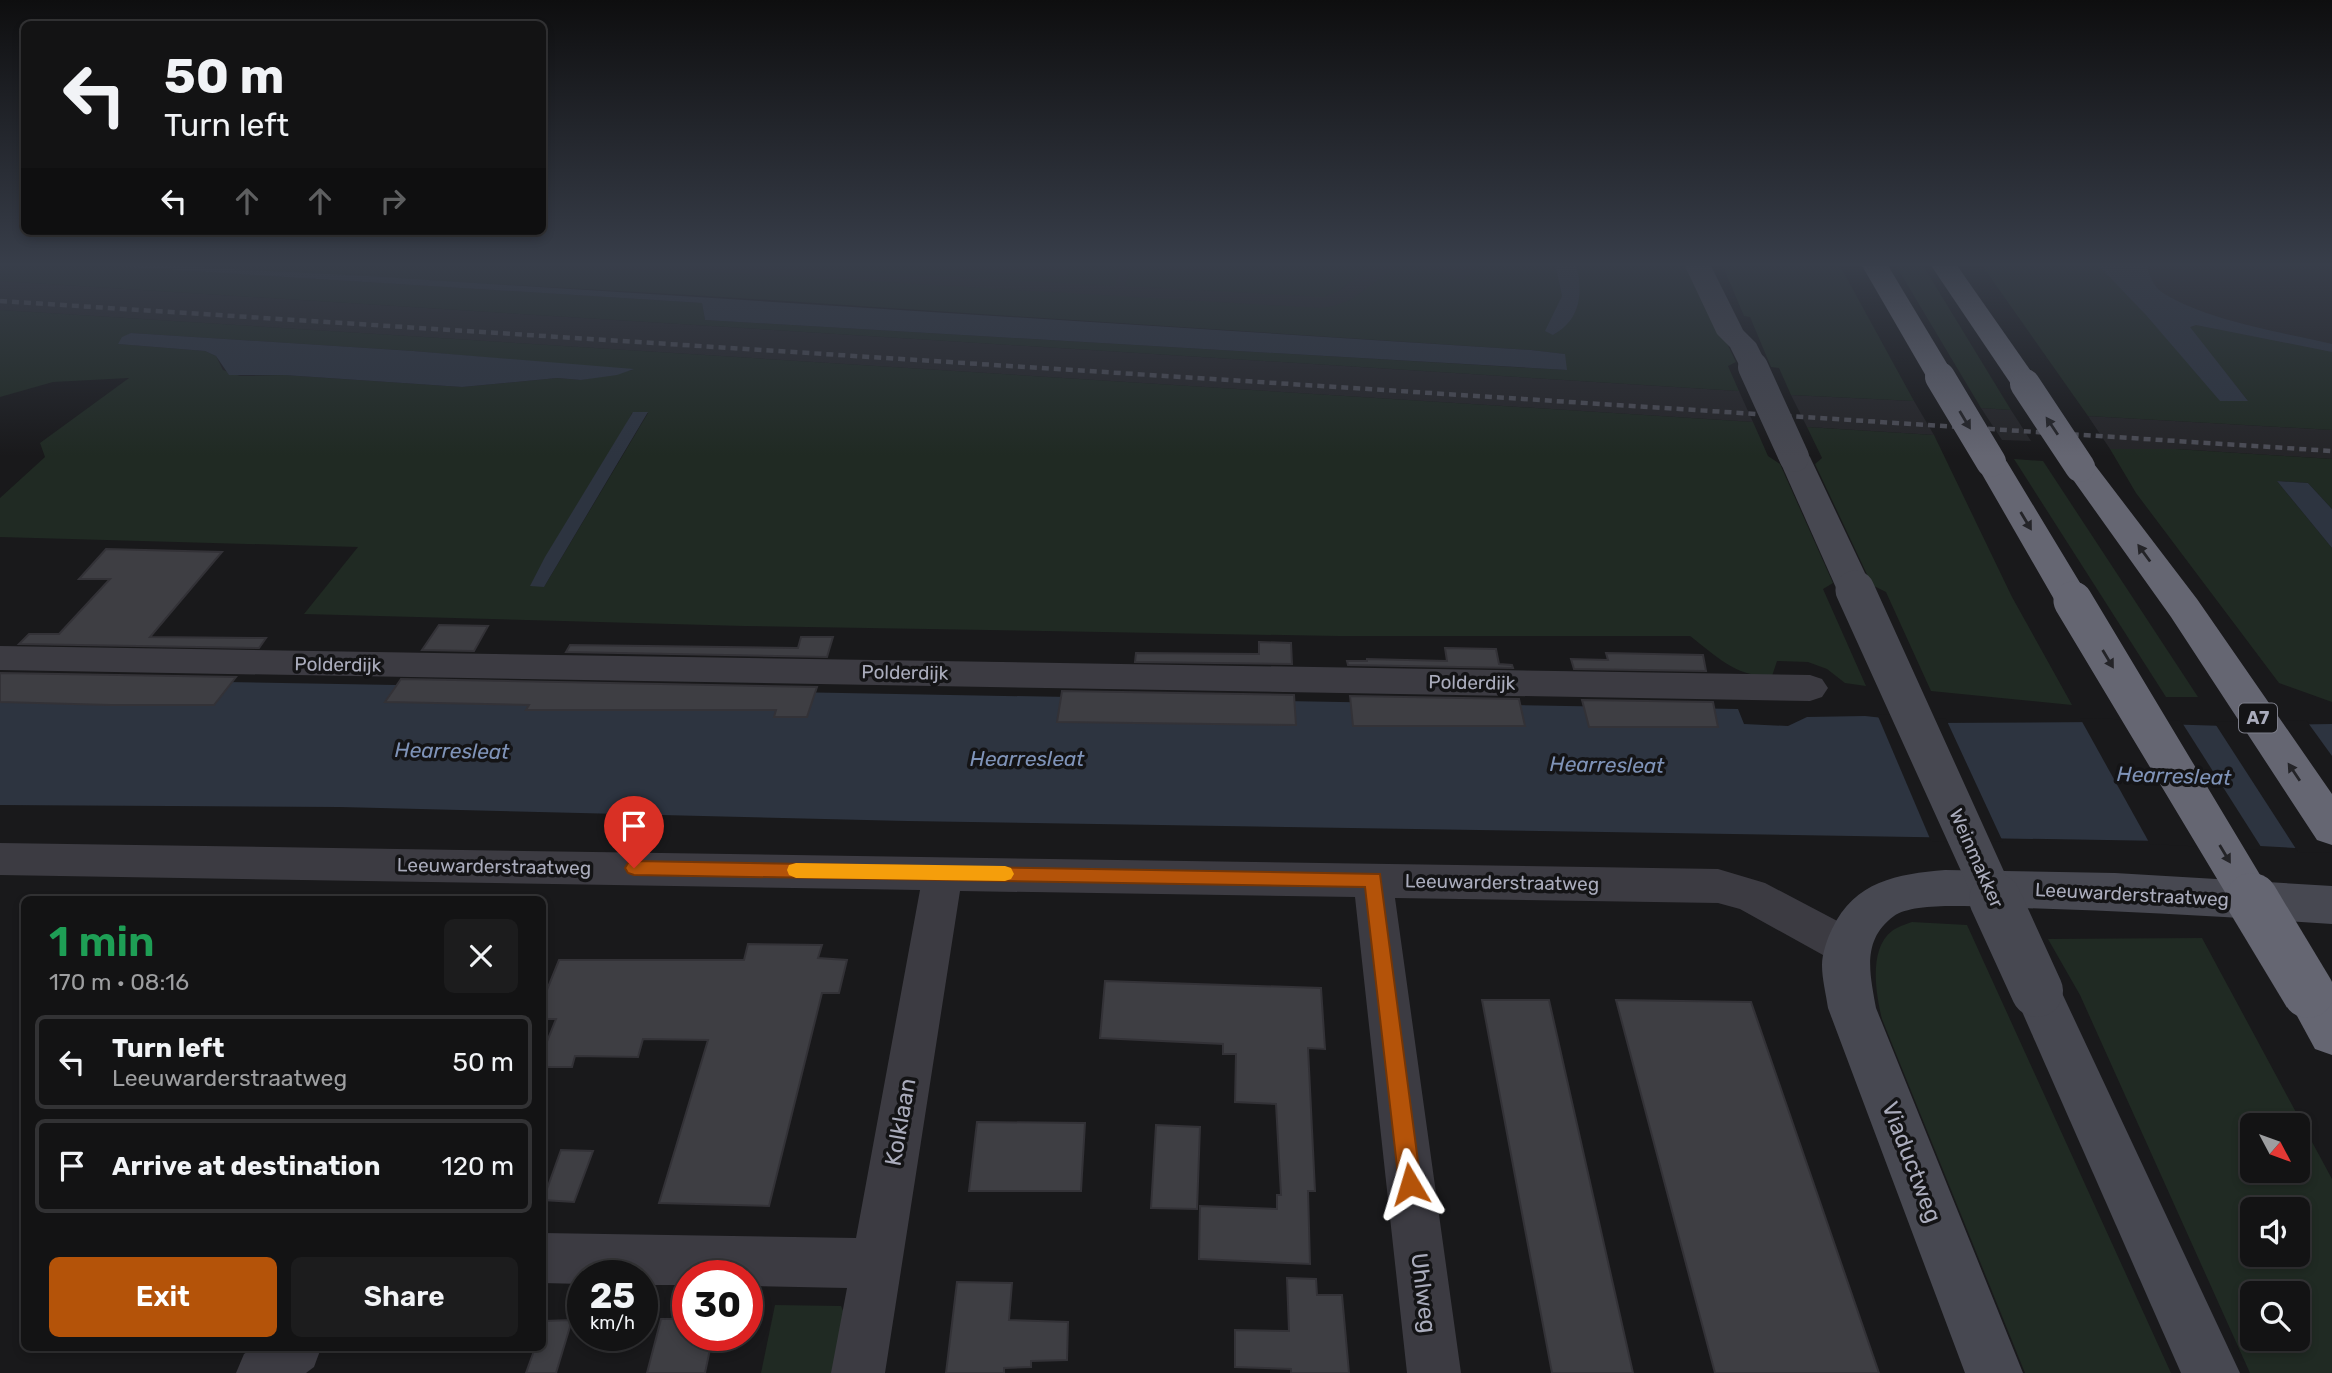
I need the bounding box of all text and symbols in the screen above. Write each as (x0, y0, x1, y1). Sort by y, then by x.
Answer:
text: 50 m (164, 47, 284, 105)
icon: left (49, 49, 140, 140)
text: Turn left (164, 106, 289, 144)
icon: left (155, 182, 193, 220)
icon: ahead (228, 182, 266, 220)
icon: ahead (301, 182, 339, 220)
icon: right (374, 182, 412, 220)
one-way arrow (1959, 410, 1972, 429)
one-way arrow (2046, 416, 2059, 435)
one-way arrow (2019, 512, 2032, 531)
one-way arrow (2137, 544, 2151, 562)
one-way arrow (2102, 650, 2114, 669)
street label: Polderdijk (294, 652, 382, 677)
street label: Polderdijk (861, 660, 949, 685)
street label: Polderdijk (1428, 670, 1516, 695)
road number: A7 (2239, 704, 2277, 732)
water label: Hearresleat (395, 737, 510, 764)
water label: Hearresleat (970, 746, 1085, 771)
water label: Hearresleat (1550, 751, 1665, 778)
water label: Hearresleat (2116, 761, 2233, 790)
one-way arrow (2288, 762, 2301, 781)
pin (604, 796, 664, 868)
street label: Weinmakker (1944, 805, 2009, 912)
icon: arrive (615, 807, 653, 845)
one-way arrow (2219, 845, 2231, 864)
street label: Leeuwarderstraatweg (397, 853, 591, 880)
street label: Leeuwarderstraatweg (1405, 869, 1599, 896)
street label: Leeuwarderstraatweg (2034, 878, 2230, 911)
text: 1 min (49, 917, 155, 967)
button: close (444, 919, 518, 993)
text: 170 m · 08:16 (49, 968, 189, 996)
text: Turn left (112, 1033, 224, 1064)
icon: left (53, 1043, 91, 1081)
text: 50 m (453, 1047, 514, 1078)
text: Leeuwarderstraatweg (112, 1064, 347, 1092)
street label: Kolklaan (879, 1076, 921, 1168)
street label: Viaductweg (1876, 1098, 1948, 1226)
north arrow (2240, 1113, 2310, 1183)
map controls (2240, 1113, 2310, 1351)
icon: arrive (53, 1147, 91, 1185)
position arrow (1373, 1147, 1447, 1221)
text: Arrive at destination (112, 1151, 380, 1182)
text: 120 m (442, 1151, 514, 1182)
button: sound (2240, 1197, 2310, 1267)
street label: Uhlweg (1405, 1251, 1443, 1335)
button: Exit (49, 1257, 277, 1337)
button: Share (291, 1257, 518, 1337)
speed limit sign: 30 (672, 1260, 763, 1351)
text: 25 (590, 1275, 635, 1317)
button: search (2240, 1281, 2310, 1351)
text: km/h (590, 1312, 635, 1334)

